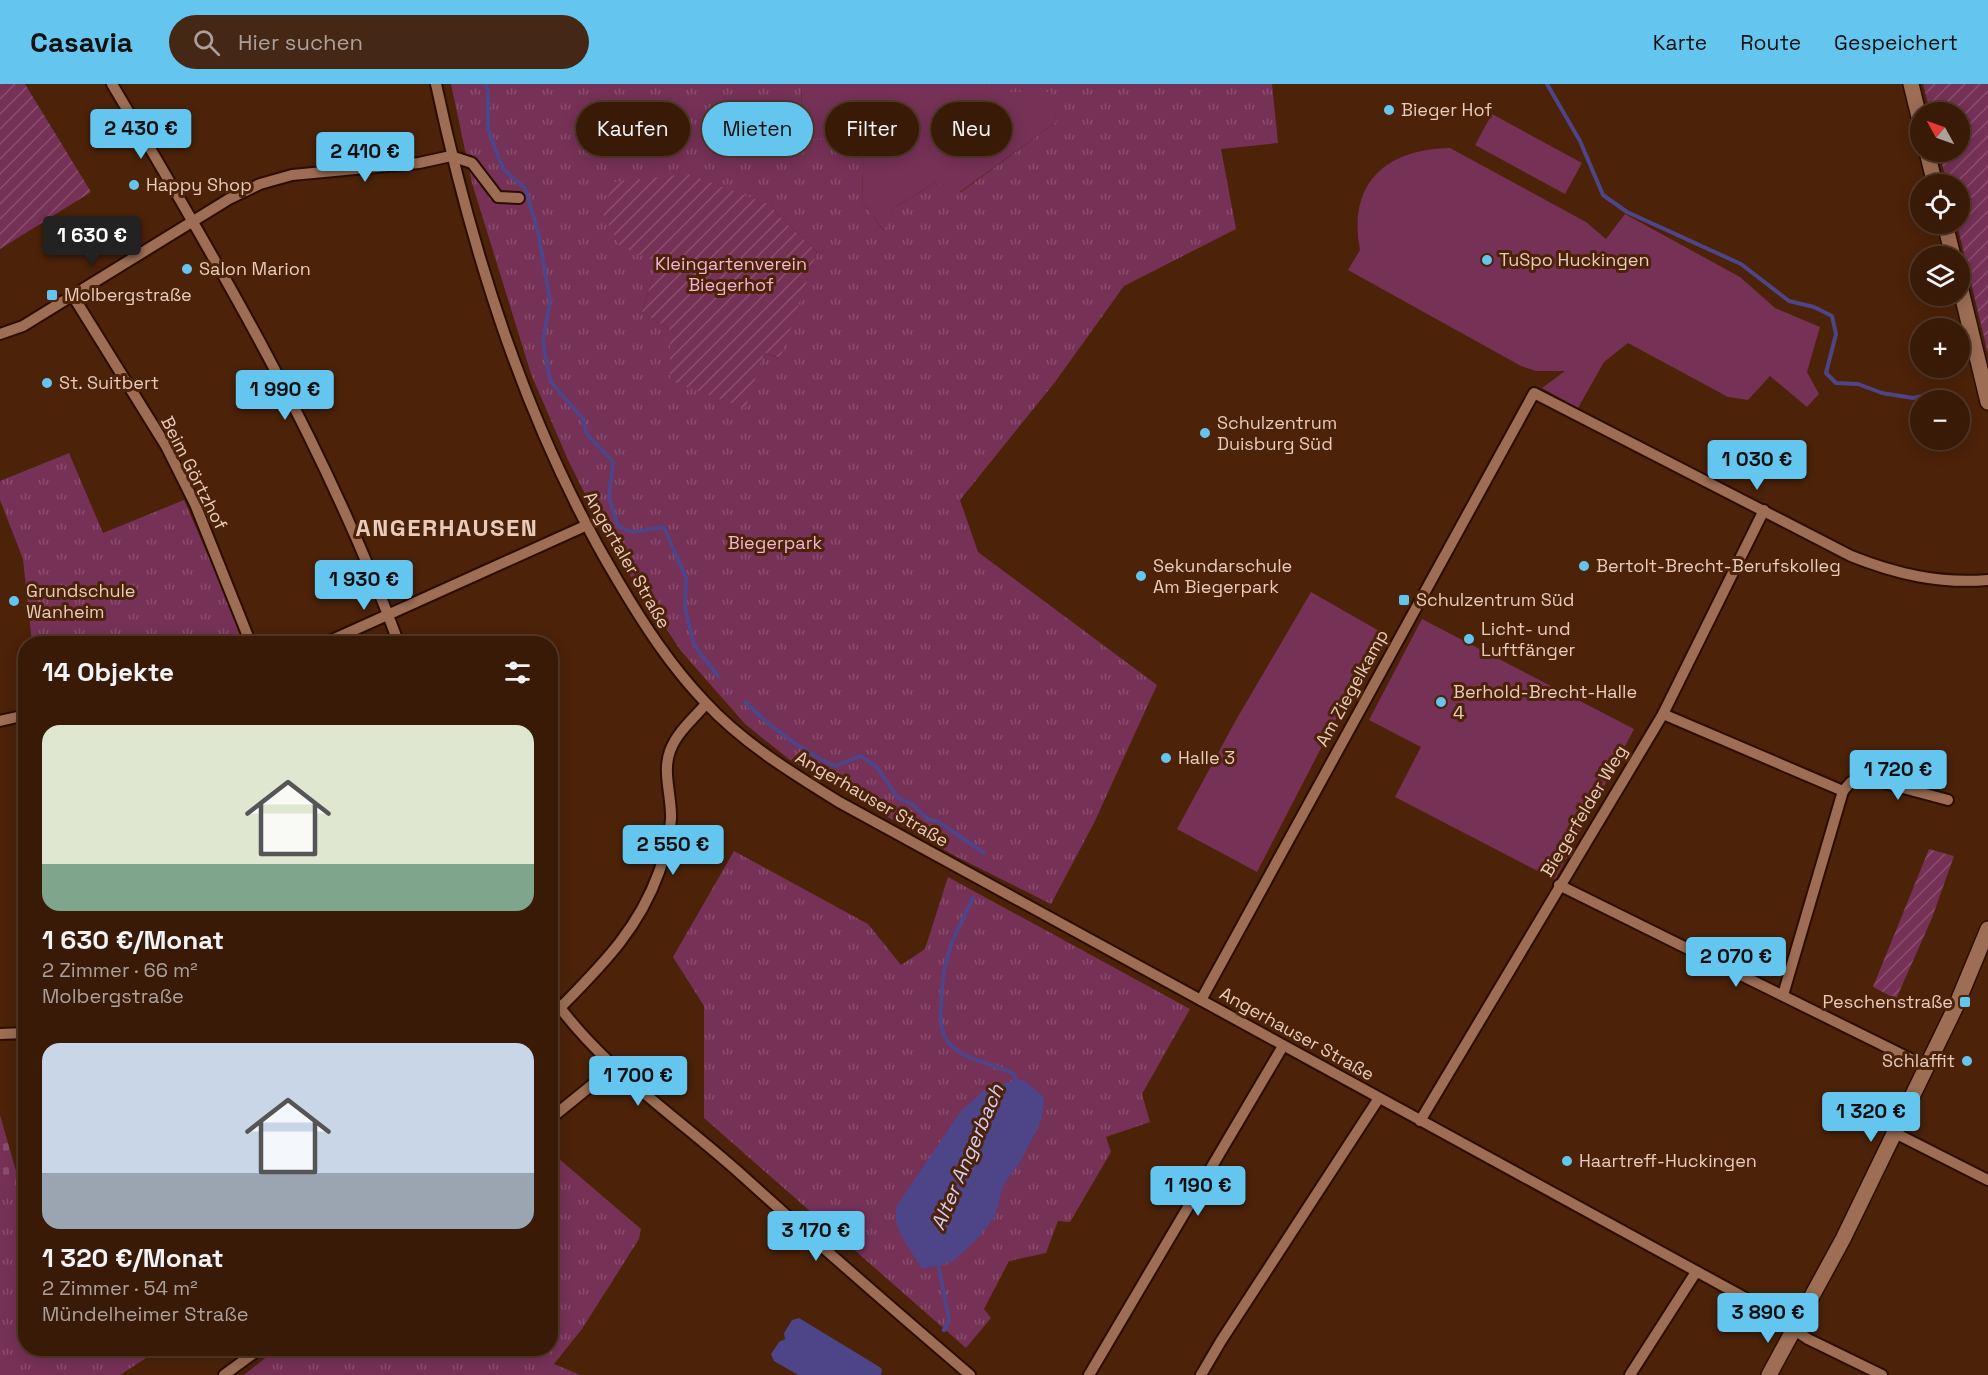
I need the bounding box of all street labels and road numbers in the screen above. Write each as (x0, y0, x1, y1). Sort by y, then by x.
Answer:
street label: Beim Görtzhof (156, 412, 233, 533)
street label: Angertaler Straße (579, 487, 676, 632)
street label: Am Ziegelkamp (1310, 625, 1393, 750)
street label: Biegerfelder Weg (1535, 741, 1632, 881)
street label: Angerhauser Straße (792, 745, 953, 852)
street label: Angerhauser Straße (1216, 982, 1379, 1086)

